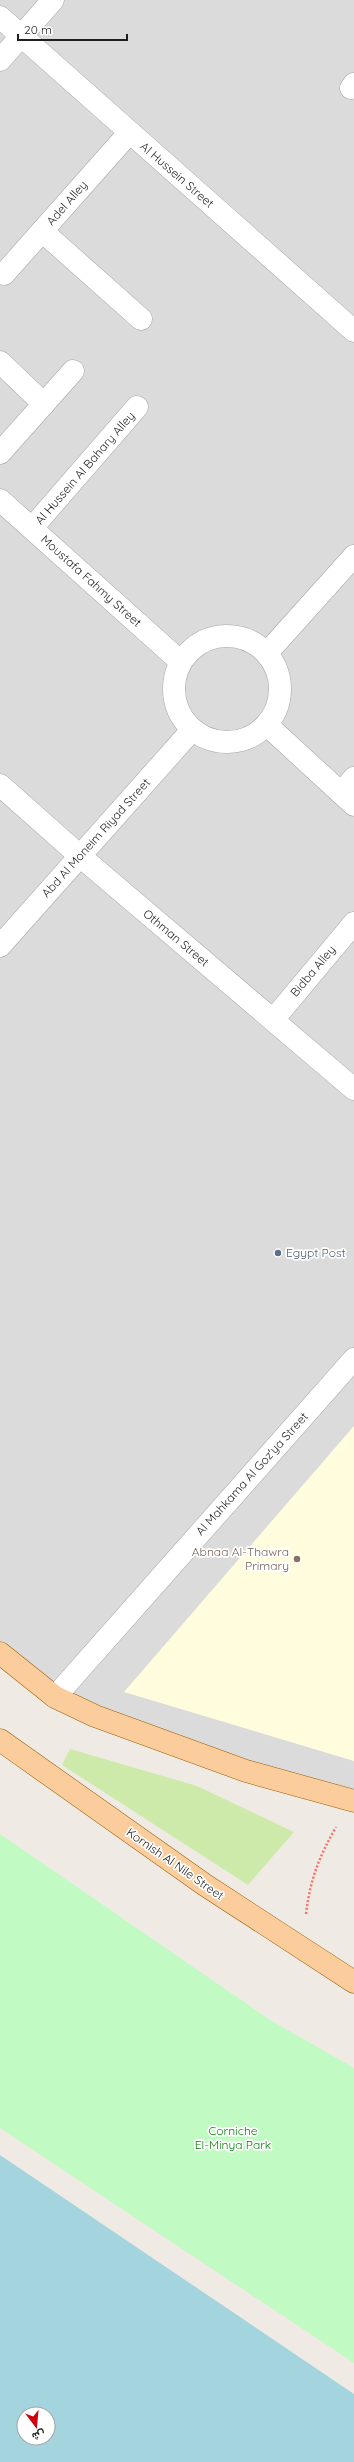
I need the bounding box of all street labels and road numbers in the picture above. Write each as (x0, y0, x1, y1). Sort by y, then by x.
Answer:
street label: Al Hussein Street (137, 138, 217, 211)
street label: Adel Alley (43, 177, 90, 228)
street label: Al Hussein Al Bahary Alley (32, 408, 138, 527)
street label: Moustafa Fahmy Street (38, 531, 145, 630)
street label: Abd Al Moneim Riyad Street (38, 775, 153, 900)
street label: Othman Street (140, 906, 212, 969)
street label: Bidba Alley (287, 942, 338, 999)
street label: Al Mahkama Al Goz'ya Street (192, 1409, 311, 1538)
street label: Kornish Al Nile Street (124, 1824, 227, 1903)

